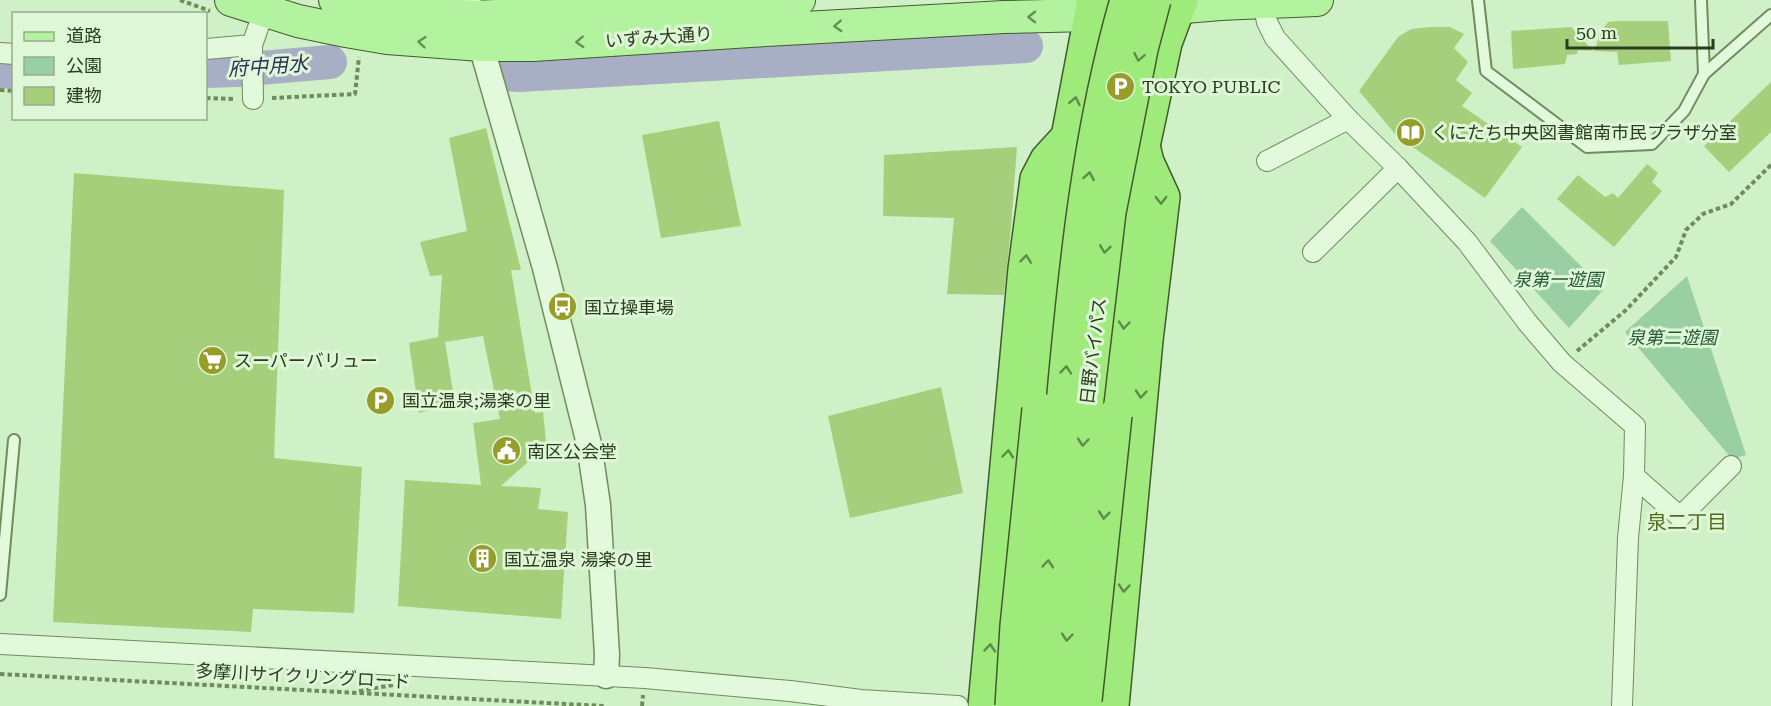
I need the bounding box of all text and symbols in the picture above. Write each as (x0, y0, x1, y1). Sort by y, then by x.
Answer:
one-way arrow (1028, 11, 1037, 23)
legend (12, 12, 207, 120)
scale bar (1567, 12, 1712, 50)
one-way arrow (833, 19, 842, 32)
text: 50 m (1576, 22, 1617, 43)
street label: いずみ大通り (604, 23, 714, 51)
text: 道路 (66, 25, 102, 46)
one-way arrow (418, 36, 427, 49)
one-way arrow (576, 36, 585, 49)
water label: 府中用水 (227, 51, 311, 81)
one-way arrow (1134, 51, 1147, 61)
text: 公園 (66, 55, 102, 76)
parking icon: TOKYO PUBLIC (1105, 70, 1137, 102)
place label: TOKYO PUBLIC (1142, 76, 1280, 97)
text: 建物 (66, 85, 102, 106)
one-way arrow (1068, 96, 1081, 106)
library icon: くにたち中央図書館南市民プラザ分室 (1394, 116, 1426, 148)
place label: くにたち中央図書館南市民プラザ分室 (1431, 122, 1737, 143)
one-way arrow (1083, 172, 1095, 181)
one-way arrow (1155, 196, 1168, 205)
one-way arrow (1099, 244, 1112, 253)
one-way arrow (1020, 255, 1032, 264)
park label: 泉第一遊園 (1513, 269, 1606, 290)
bus stop icon: 国立操車場 (547, 291, 579, 323)
street label: 日野バイパス (1076, 296, 1110, 406)
place label: 国立操車場 (584, 297, 674, 318)
one-way arrow (1118, 321, 1131, 330)
park label: 泉第二遊園 (1627, 327, 1720, 348)
supermarket icon: スーパーバリュー (197, 344, 229, 376)
place label: スーパーバリュー (234, 350, 378, 371)
one-way arrow (1059, 365, 1072, 374)
parking icon: 国立温泉;湯楽の里 (365, 384, 397, 416)
one-way arrow (1135, 389, 1148, 398)
place label: 国立温泉;湯楽の里 (402, 390, 551, 411)
public building icon: 南区公会堂 (490, 435, 522, 467)
one-way arrow (1077, 438, 1090, 447)
place label: 南区公会堂 (527, 441, 617, 462)
one-way arrow (1001, 449, 1014, 458)
district label: 泉二丁目 (1647, 510, 1727, 534)
one-way arrow (1098, 511, 1111, 520)
building icon: 国立温泉 湯楽の里 (467, 543, 499, 575)
place label: 国立温泉 湯楽の里 (504, 549, 653, 570)
one-way arrow (1042, 560, 1055, 569)
one-way arrow (1117, 584, 1130, 593)
one-way arrow (1061, 632, 1074, 641)
one-way arrow (983, 643, 996, 652)
street label: 多摩川サイクリングロード (195, 660, 411, 692)

